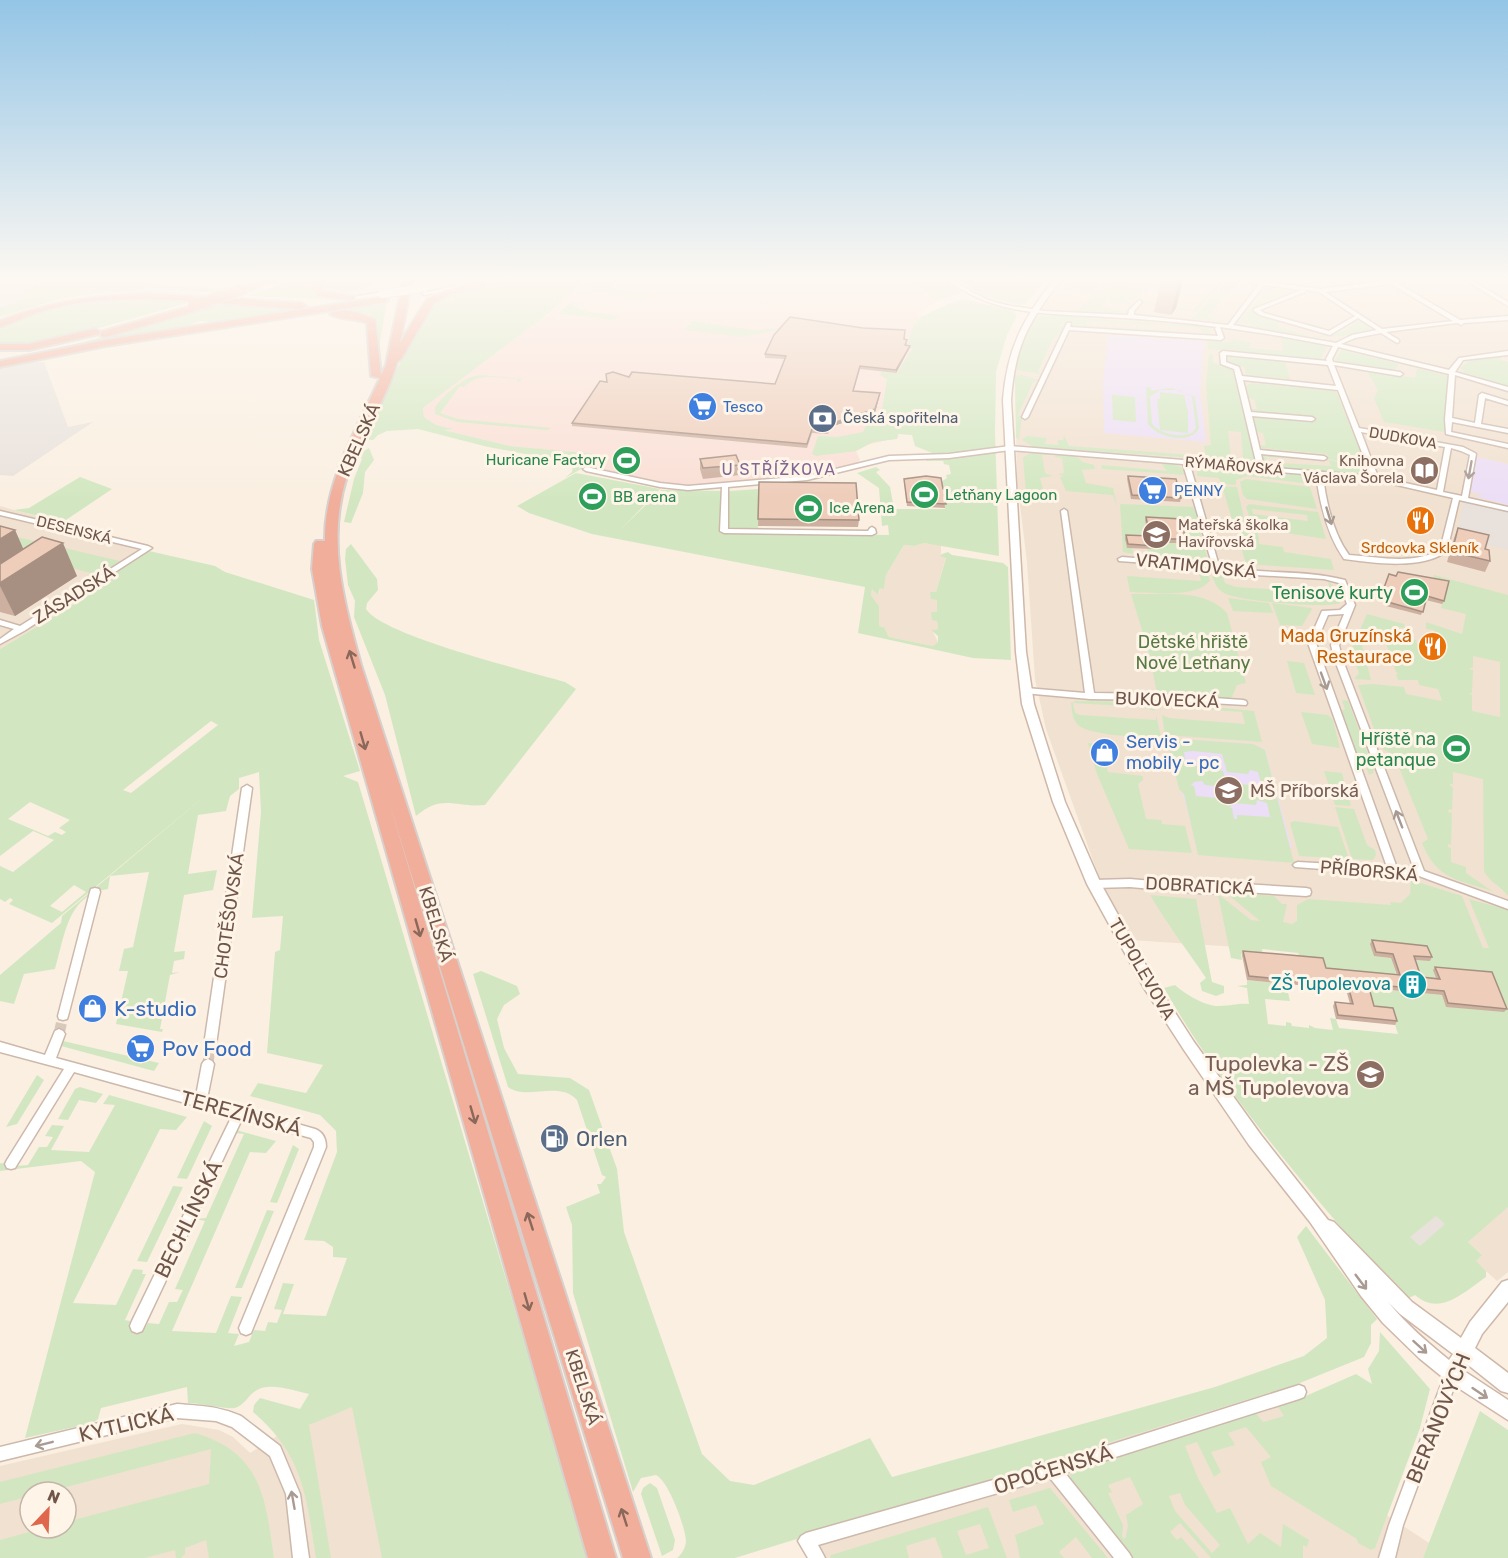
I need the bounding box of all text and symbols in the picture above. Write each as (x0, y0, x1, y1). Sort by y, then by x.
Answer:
supermarket icon: Tesco (686, 391, 718, 423)
place label: Tesco (723, 398, 763, 416)
street label: KBELSKÁ (333, 400, 385, 480)
bank icon: Česká spořitelna (806, 402, 838, 434)
place label: Česká spořitelna (843, 409, 958, 427)
street label: DUDKOVA (1368, 423, 1438, 453)
sports icon: Huricane Factory (611, 444, 643, 476)
place label: Huricane Factory (486, 451, 606, 469)
place label: Knihovna Václava Šorela (1303, 452, 1404, 487)
street label: RÝMAŘOVSKÁ (1184, 453, 1284, 479)
library icon: Knihovna Václava Šorela (1409, 454, 1441, 486)
district label: U STŘÍŽKOVA (721, 460, 837, 479)
one-way arrow (1464, 460, 1475, 480)
supermarket icon: PENNY (1137, 475, 1169, 507)
sports icon: Letňany Lagoon (908, 479, 940, 511)
sports icon: BB arena (576, 481, 608, 513)
place label: PENNY (1174, 482, 1224, 500)
place label: Letňany Lagoon (945, 486, 1057, 504)
place label: BB arena (613, 488, 676, 506)
sports icon: Ice Arena (792, 492, 824, 524)
place label: Ice Arena (829, 499, 894, 517)
restaurant icon: Srdcovka Skleník (1404, 505, 1436, 537)
one-way arrow (1325, 506, 1336, 525)
street label: DESENSKÁ (35, 512, 113, 548)
place label: Mateřská školka Havířovská (1178, 516, 1288, 551)
school or university icon: Mateřská školka Havířovská (1141, 518, 1173, 550)
place label: Srdcovka Skleník (1361, 539, 1479, 557)
street label: VRATIMOVSKÁ (1135, 549, 1257, 583)
street label: ZÁSADSKÁ (29, 561, 119, 629)
sports icon: Tenisové kurty (1398, 577, 1430, 609)
place label: Tenisové kurty (1272, 582, 1393, 604)
place label: Mada Gruzínská Restaurace (1280, 625, 1412, 668)
restaurant icon: Mada Gruzínská Restaurace (1417, 630, 1449, 662)
park label: Dětské hřiště Nové Letňany (1135, 631, 1251, 674)
one-way arrow (346, 650, 357, 669)
one-way arrow (1319, 671, 1330, 690)
street label: BUKOVECKÁ (1115, 687, 1219, 713)
place label: Hříště na petanque (1356, 728, 1436, 771)
one-way arrow (357, 731, 369, 750)
place label: Servis - mobily - pc (1126, 731, 1219, 774)
sports icon: Hříště na petanque (1441, 733, 1473, 765)
shop icon: Servis - mobily - pc (1089, 736, 1121, 768)
school or university icon: MŠ Příborská (1213, 775, 1245, 807)
place label: MŠ Příborská (1250, 780, 1359, 802)
one-way arrow (1393, 810, 1404, 828)
street label: CHOTĚŠOVSKÁ (209, 852, 249, 980)
street label: PŘÍBORSKÁ (1319, 856, 1419, 886)
street label: DOBRATICKÁ (1145, 872, 1255, 900)
street label: KBELSKÁ (414, 884, 458, 964)
street label: TUPOLEVOVA (1104, 914, 1180, 1024)
one-way arrow (412, 918, 424, 937)
building icon: ZŠ Tupolevova (1396, 968, 1428, 1000)
place label: ZŠ Tupolevova (1271, 973, 1391, 995)
shop icon: K-studio (77, 992, 109, 1024)
place label: K-studio (114, 996, 197, 1021)
supermarket icon: Pov Food (125, 1032, 157, 1064)
place label: Pov Food (162, 1036, 252, 1061)
place label: Tupolevka - ZŠ a MŠ Tupolevova (1188, 1051, 1349, 1100)
school or university icon: Tupolevka - ZŠ a MŠ Tupolevova (1354, 1059, 1386, 1091)
street label: TEREZÍNSKÁ (178, 1085, 304, 1141)
one-way arrow (467, 1105, 479, 1124)
fuel station icon: Orlen (539, 1122, 571, 1154)
place label: Orlen (576, 1126, 628, 1151)
street label: BECHLÍNSKÁ (149, 1156, 227, 1282)
one-way arrow (523, 1212, 534, 1231)
one-way arrow (1355, 1274, 1368, 1290)
one-way arrow (522, 1292, 533, 1311)
one-way arrow (1412, 1340, 1427, 1354)
street label: KBELSKÁ (560, 1347, 606, 1427)
street label: BERANOVÝCH (1400, 1349, 1476, 1487)
one-way arrow (1471, 1387, 1488, 1399)
street label: KYTLICKÁ (76, 1401, 176, 1447)
one-way arrow (34, 1438, 53, 1450)
street label: OPOČENSKÁ (991, 1439, 1115, 1499)
north arrow (18, 1480, 78, 1540)
text: N (45, 1486, 63, 1508)
one-way arrow (287, 1491, 298, 1510)
one-way arrow (618, 1508, 629, 1527)

